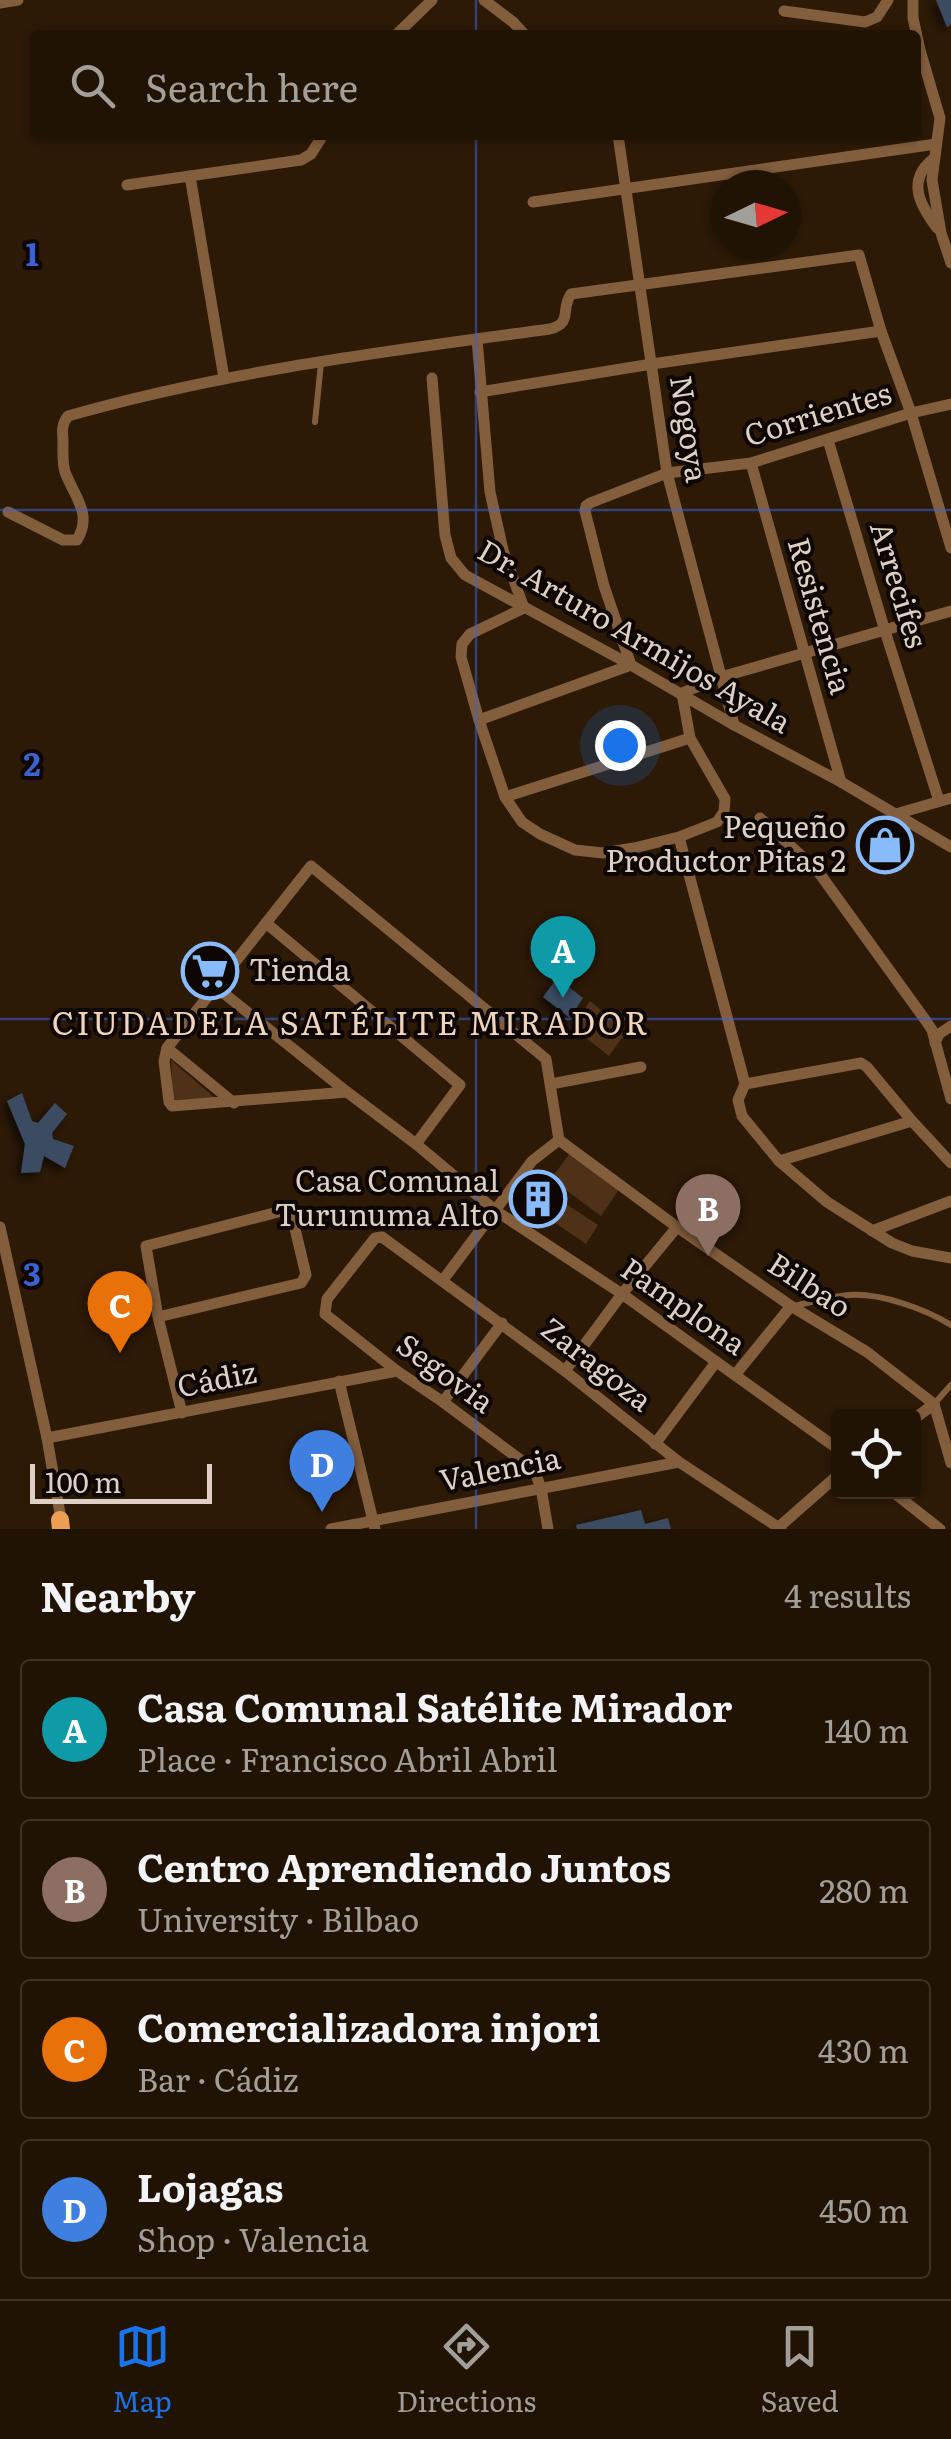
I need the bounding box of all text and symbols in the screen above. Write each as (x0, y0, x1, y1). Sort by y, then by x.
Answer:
search box (30, 30, 921, 140)
text: Search here (145, 57, 358, 114)
icon: search (65, 58, 120, 113)
north arrow (711, 170, 801, 260)
text: 1 (25, 228, 39, 276)
street label: Corrientes (738, 369, 896, 455)
street label: Nogoya (661, 372, 721, 486)
street label: Arrecifes (861, 516, 941, 653)
street label: Dr. Arturo Armijos Ayala (471, 527, 801, 743)
street label: Resistencia (779, 532, 865, 699)
your location (595, 720, 646, 771)
text: 2 (23, 738, 41, 786)
place label: Pequeño Productor Pitas 2 (605, 803, 846, 881)
shop icon: Pequeño Productor Pitas 2 (855, 815, 915, 875)
pin: A (530, 916, 596, 998)
supermarket icon: Tienda (180, 941, 240, 1001)
place label: Tienda (249, 946, 351, 990)
district label: CIUDADELA SATÉLITE MIRADOR (52, 997, 650, 1045)
place label: Casa Comunal Turunuma Alto (274, 1157, 499, 1235)
building icon: Casa Comunal Turunuma Alto (508, 1169, 568, 1229)
pin: B (676, 1174, 740, 1256)
street label: Bilbao (760, 1240, 861, 1327)
street label: Pamplona (613, 1245, 757, 1364)
text: 3 (23, 1248, 41, 1296)
pin: C (88, 1270, 152, 1353)
street label: Zaragoza (533, 1305, 663, 1421)
street label: Segovia (389, 1321, 505, 1422)
street label: Cádiz (173, 1348, 260, 1406)
map controls (831, 1409, 921, 1499)
button: locate (831, 1409, 921, 1499)
pin: D (290, 1430, 354, 1512)
street label: Valencia (435, 1434, 564, 1500)
scale bar (30, 1459, 212, 1504)
text: 100 m (45, 1460, 122, 1502)
text: Nearby (40, 1563, 196, 1625)
text: 4 results (784, 1570, 911, 1618)
text: Casa Comunal Satélite Mirador (137, 1677, 732, 1734)
text: A (62, 1705, 87, 1753)
text: 140 m (824, 1705, 909, 1753)
text: Place · Francisco Abril Abril (137, 1734, 557, 1782)
text: Centro Aprendiendo Juntos (137, 1837, 671, 1894)
text: B (63, 1865, 86, 1913)
text: 280 m (819, 1865, 909, 1913)
text: University · Bilbao (137, 1894, 419, 1942)
text: Comercializadora injori (137, 1997, 601, 2054)
text: C (63, 2025, 86, 2073)
text: 430 m (818, 2025, 909, 2073)
text: Bar · Cádiz (137, 2054, 299, 2102)
text: Lojagas (137, 2157, 283, 2214)
text: D (62, 2185, 87, 2233)
text: 450 m (819, 2185, 909, 2233)
text: Shop · Valencia (137, 2214, 369, 2262)
tab: Map (112, 2319, 172, 2421)
tab: Directions (396, 2319, 536, 2421)
tab: Saved (761, 2319, 839, 2421)

